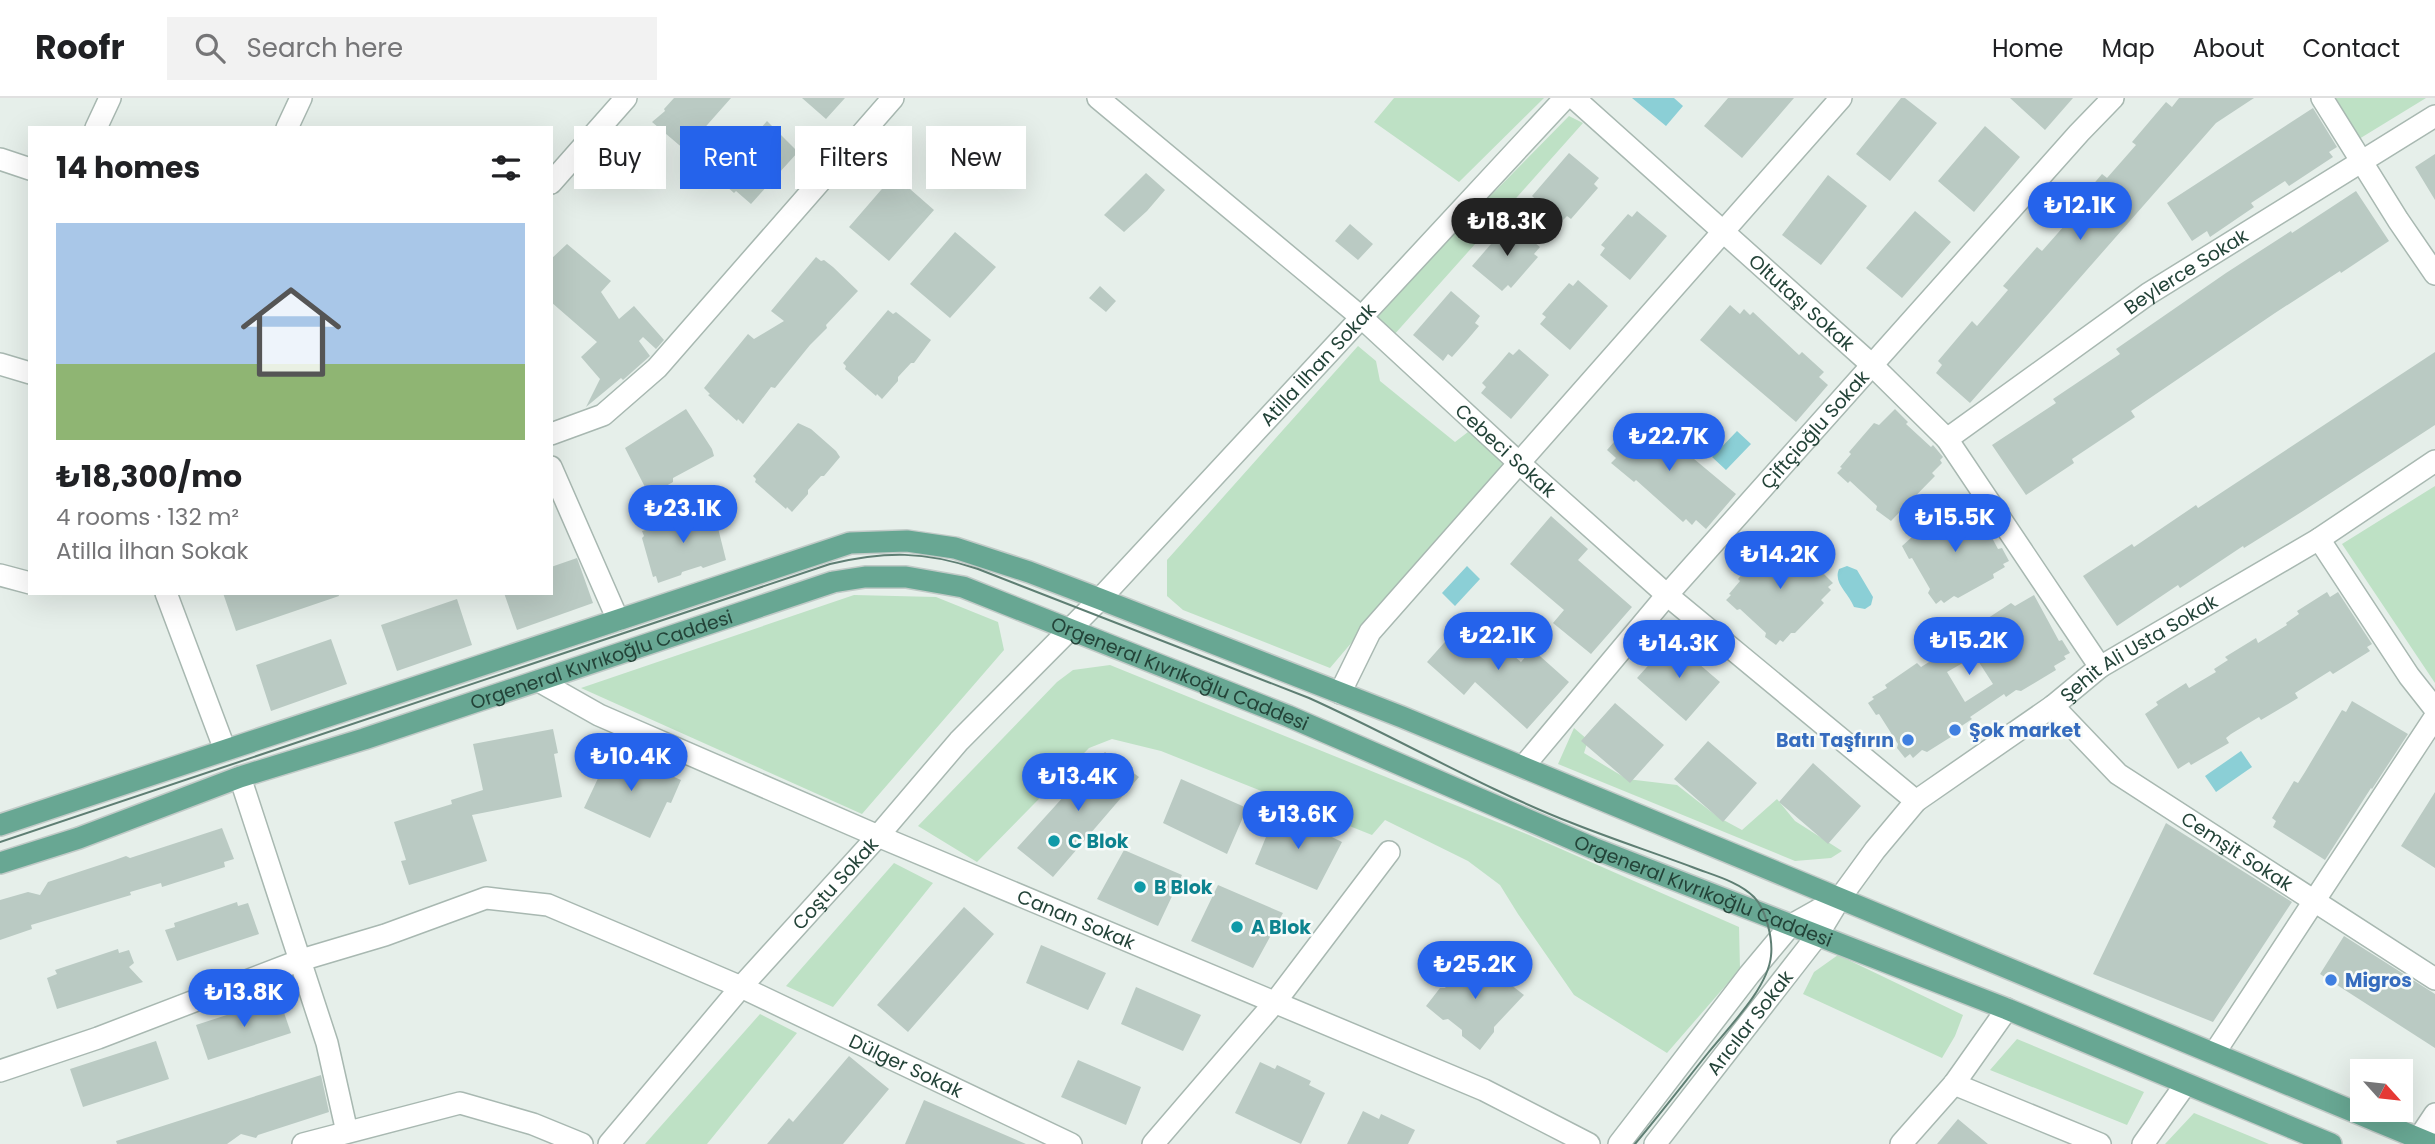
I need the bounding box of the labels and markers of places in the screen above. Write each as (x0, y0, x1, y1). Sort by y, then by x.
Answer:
pin: ₺12.1K (2023, 183, 2137, 242)
pin: ₺18.3K (1450, 198, 1564, 258)
pin: ₺22.7K (1612, 414, 1726, 473)
pin: ₺23.1K (626, 486, 740, 545)
pin: ₺15.5K (1898, 494, 2012, 554)
pin: ₺14.2K (1723, 532, 1837, 591)
pin: ₺22.1K (1441, 612, 1555, 672)
pin: ₺15.2K (1912, 618, 2026, 677)
pin: ₺14.3K (1622, 620, 1736, 680)
place label: Şok market (1969, 717, 2081, 744)
marker: Şok market (1947, 722, 1963, 738)
place label: Batı Taşfırın (1776, 727, 1894, 754)
marker: Batı Taşfırın (1900, 732, 1916, 748)
pin: ₺10.4K (574, 734, 688, 793)
pin: ₺13.4K (1021, 754, 1135, 813)
pin: ₺13.6K (1241, 792, 1355, 851)
place label: C Blok (1068, 828, 1129, 855)
marker: C Blok (1046, 833, 1062, 849)
place label: B Blok (1154, 874, 1213, 901)
marker: B Blok (1132, 879, 1148, 895)
place label: A Blok (1251, 914, 1311, 941)
marker: A Blok (1229, 919, 1245, 935)
pin: ₺25.2K (1418, 942, 1532, 1001)
place label: Migros (2345, 967, 2412, 994)
pin: ₺13.8K (187, 970, 301, 1029)
marker: Migros (2323, 972, 2339, 988)

